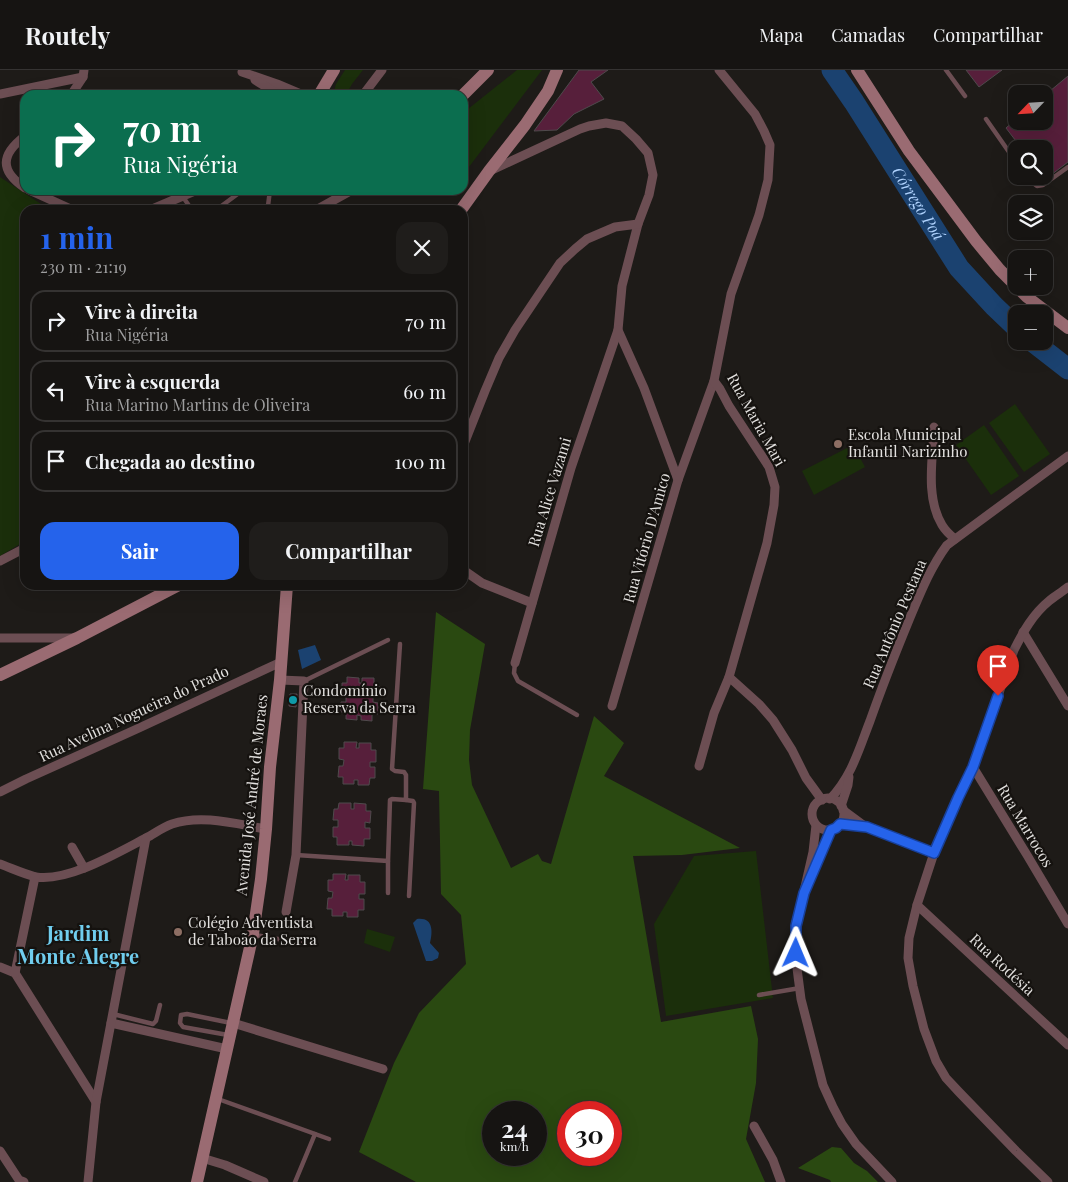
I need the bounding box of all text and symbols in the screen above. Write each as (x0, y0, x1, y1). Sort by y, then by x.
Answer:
text: Routely (25, 19, 110, 51)
text: Mapa (759, 23, 803, 47)
text: Camadas (831, 23, 905, 47)
text: Compartilhar (933, 23, 1043, 47)
north arrow (1008, 85, 1052, 130)
map controls (1008, 85, 1053, 350)
text: 70 m (123, 104, 201, 151)
icon: right (40, 110, 105, 175)
button: search (1008, 140, 1053, 185)
text: Rua Nigéria (123, 149, 238, 179)
water label: Córrego Poá (888, 162, 950, 245)
button: layers (1008, 195, 1053, 240)
text: 1 min (40, 217, 114, 257)
button: close (396, 222, 448, 274)
button: + (1008, 250, 1053, 295)
text: 230 m · 21:19 (40, 256, 127, 277)
text: Vire à direita (85, 298, 198, 324)
button: − (1008, 305, 1053, 350)
icon: right (42, 307, 70, 335)
text: 70 m (405, 308, 446, 334)
text: Rua Nigéria (85, 324, 168, 345)
text: Vire à esquerda (85, 368, 220, 394)
street label: Rua Maria Mari (723, 369, 791, 470)
icon: left (42, 377, 70, 405)
text: 60 m (403, 378, 446, 404)
text: Rua Marino Martins de Oliveira (85, 394, 310, 415)
place label: Escola Municipal Infantil Narizinho (848, 424, 968, 461)
street label: Rua Alice Vazami (523, 434, 575, 549)
marker: Escola Municipal Infantil Narizinho (832, 438, 844, 450)
icon: arrive (42, 447, 70, 475)
text: Chegada ao destino (85, 448, 255, 474)
text: 100 m (395, 448, 446, 474)
street label: Rua Vitório D'Amico (618, 470, 674, 605)
button: Sair (40, 522, 239, 580)
button: Compartilhar (249, 522, 448, 580)
street label: Rua Antônio Pestana (858, 556, 931, 691)
pin (977, 645, 1019, 696)
icon: arrive (984, 652, 1012, 680)
street label: Rua Avelina Nogueira do Prado (35, 660, 232, 766)
place label: Condomínio Reserva da Serra (303, 680, 416, 717)
street label: Avenida José André de Moraes (230, 693, 272, 897)
marker: Condomínio Reserva da Serra (287, 694, 299, 706)
street label: Rua Marrocos (993, 780, 1058, 871)
place label: Colégio Adventista de Taboão da Serra (188, 912, 317, 949)
district label: Jardim Monte Alegre (17, 919, 139, 969)
marker: Colégio Adventista de Taboão da Serra (172, 926, 184, 938)
position arrow (769, 926, 821, 978)
street label: Rua Rodésia (966, 929, 1040, 1000)
speed limit sign: 30 (557, 1101, 622, 1166)
text: 24 (501, 1111, 528, 1144)
text: km/h (500, 1138, 529, 1154)

